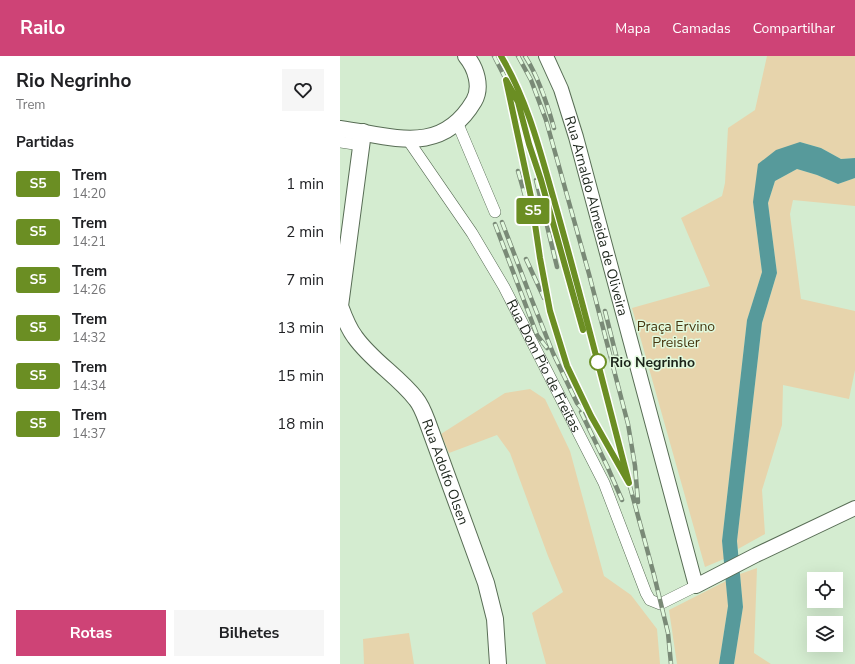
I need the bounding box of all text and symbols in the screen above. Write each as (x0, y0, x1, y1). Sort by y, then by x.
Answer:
text: Railo (20, 15, 65, 41)
text: Mapa (615, 19, 650, 38)
text: Camadas (672, 19, 731, 38)
text: Compartilhar (753, 19, 835, 38)
text: Rio Negrinho (16, 68, 131, 94)
button: heart (282, 69, 324, 111)
text: Trem (16, 96, 45, 114)
street label: Rua Arnaldo Almeida de Oliveira (560, 113, 633, 318)
text: Partidas (16, 132, 74, 152)
text: Trem (72, 165, 107, 185)
text: S5 (29, 174, 47, 193)
text: 1 min (286, 174, 324, 194)
text: 14:20 (72, 185, 106, 203)
line badge: S5 (515, 198, 551, 224)
text: S5 (524, 201, 542, 220)
text: Trem (72, 213, 107, 233)
text: S5 (29, 222, 47, 241)
text: 2 min (286, 222, 324, 242)
text: 14:21 (72, 233, 106, 251)
text: Trem (72, 261, 107, 281)
text: S5 (29, 270, 47, 289)
text: 7 min (286, 270, 324, 290)
text: 14:26 (72, 281, 106, 299)
street label: Rua Dom Pio de Freitas (502, 296, 586, 436)
text: Trem (72, 309, 107, 329)
park label: Praça Ervino Preisler (637, 317, 715, 352)
text: S5 (29, 318, 47, 337)
text: 13 min (277, 318, 324, 338)
text: 14:32 (72, 329, 106, 347)
marker: Rio Negrinho (589, 353, 607, 371)
place label: Rio Negrinho (610, 353, 695, 372)
text: Trem (72, 357, 107, 377)
text: S5 (29, 366, 47, 385)
text: 15 min (277, 366, 324, 386)
text: 14:34 (72, 377, 106, 395)
text: Trem (72, 405, 107, 425)
text: S5 (29, 414, 47, 433)
text: 18 min (277, 414, 324, 434)
street label: Rua Adolfo Olsen (418, 416, 473, 527)
text: 14:37 (72, 425, 106, 443)
map controls (807, 572, 843, 652)
button: locate (807, 572, 843, 608)
button: Rotas (16, 610, 166, 656)
button: Bilhetes (174, 610, 324, 656)
button: layers (807, 616, 843, 652)

